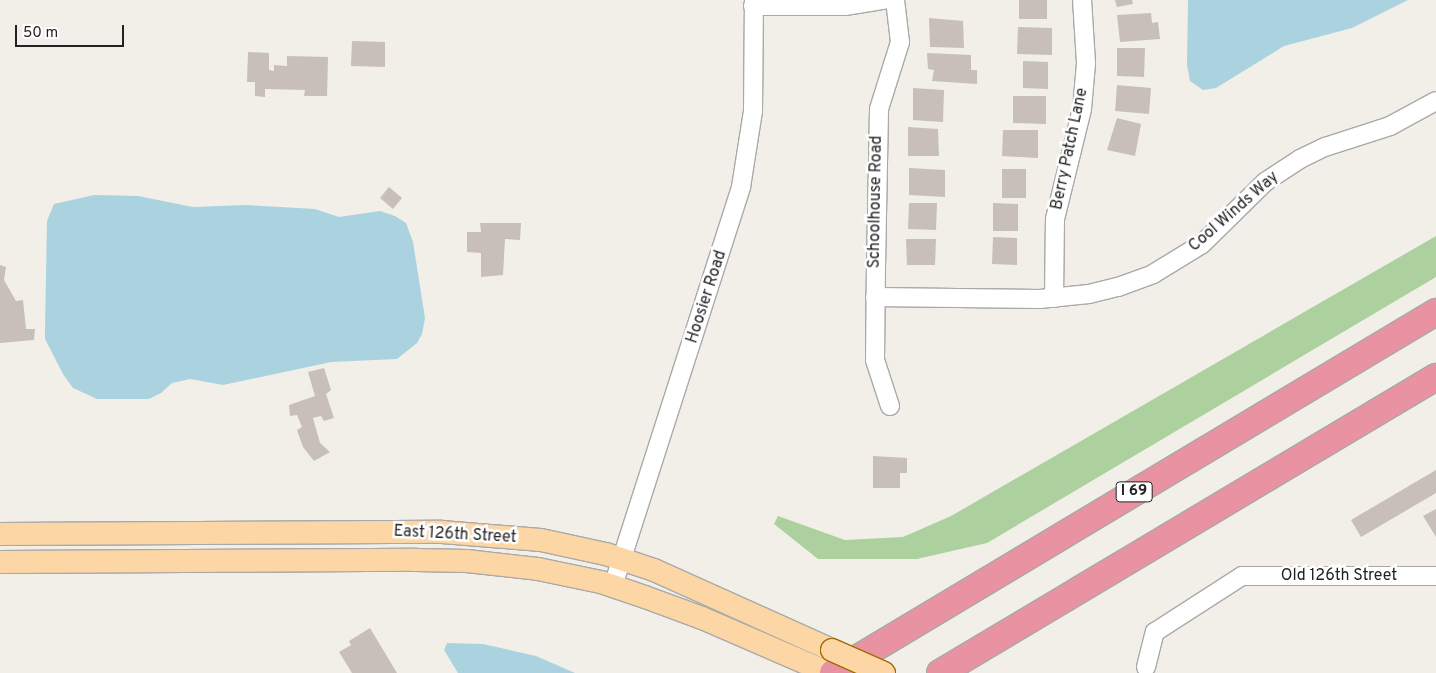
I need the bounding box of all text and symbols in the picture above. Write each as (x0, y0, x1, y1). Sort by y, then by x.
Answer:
scale bar (18, 15, 126, 47)
text: 50 m (23, 24, 58, 43)
street label: Berry Patch Lane (1048, 86, 1092, 212)
street label: Schoolhouse Road (865, 135, 887, 269)
street label: Cool Winds Way (1185, 168, 1283, 256)
street label: Hoosier Road (683, 248, 731, 346)
road number: I 69 (1115, 480, 1153, 504)
street label: East 126th Street (393, 522, 517, 548)
street label: Old 126th Street (1281, 566, 1397, 586)

